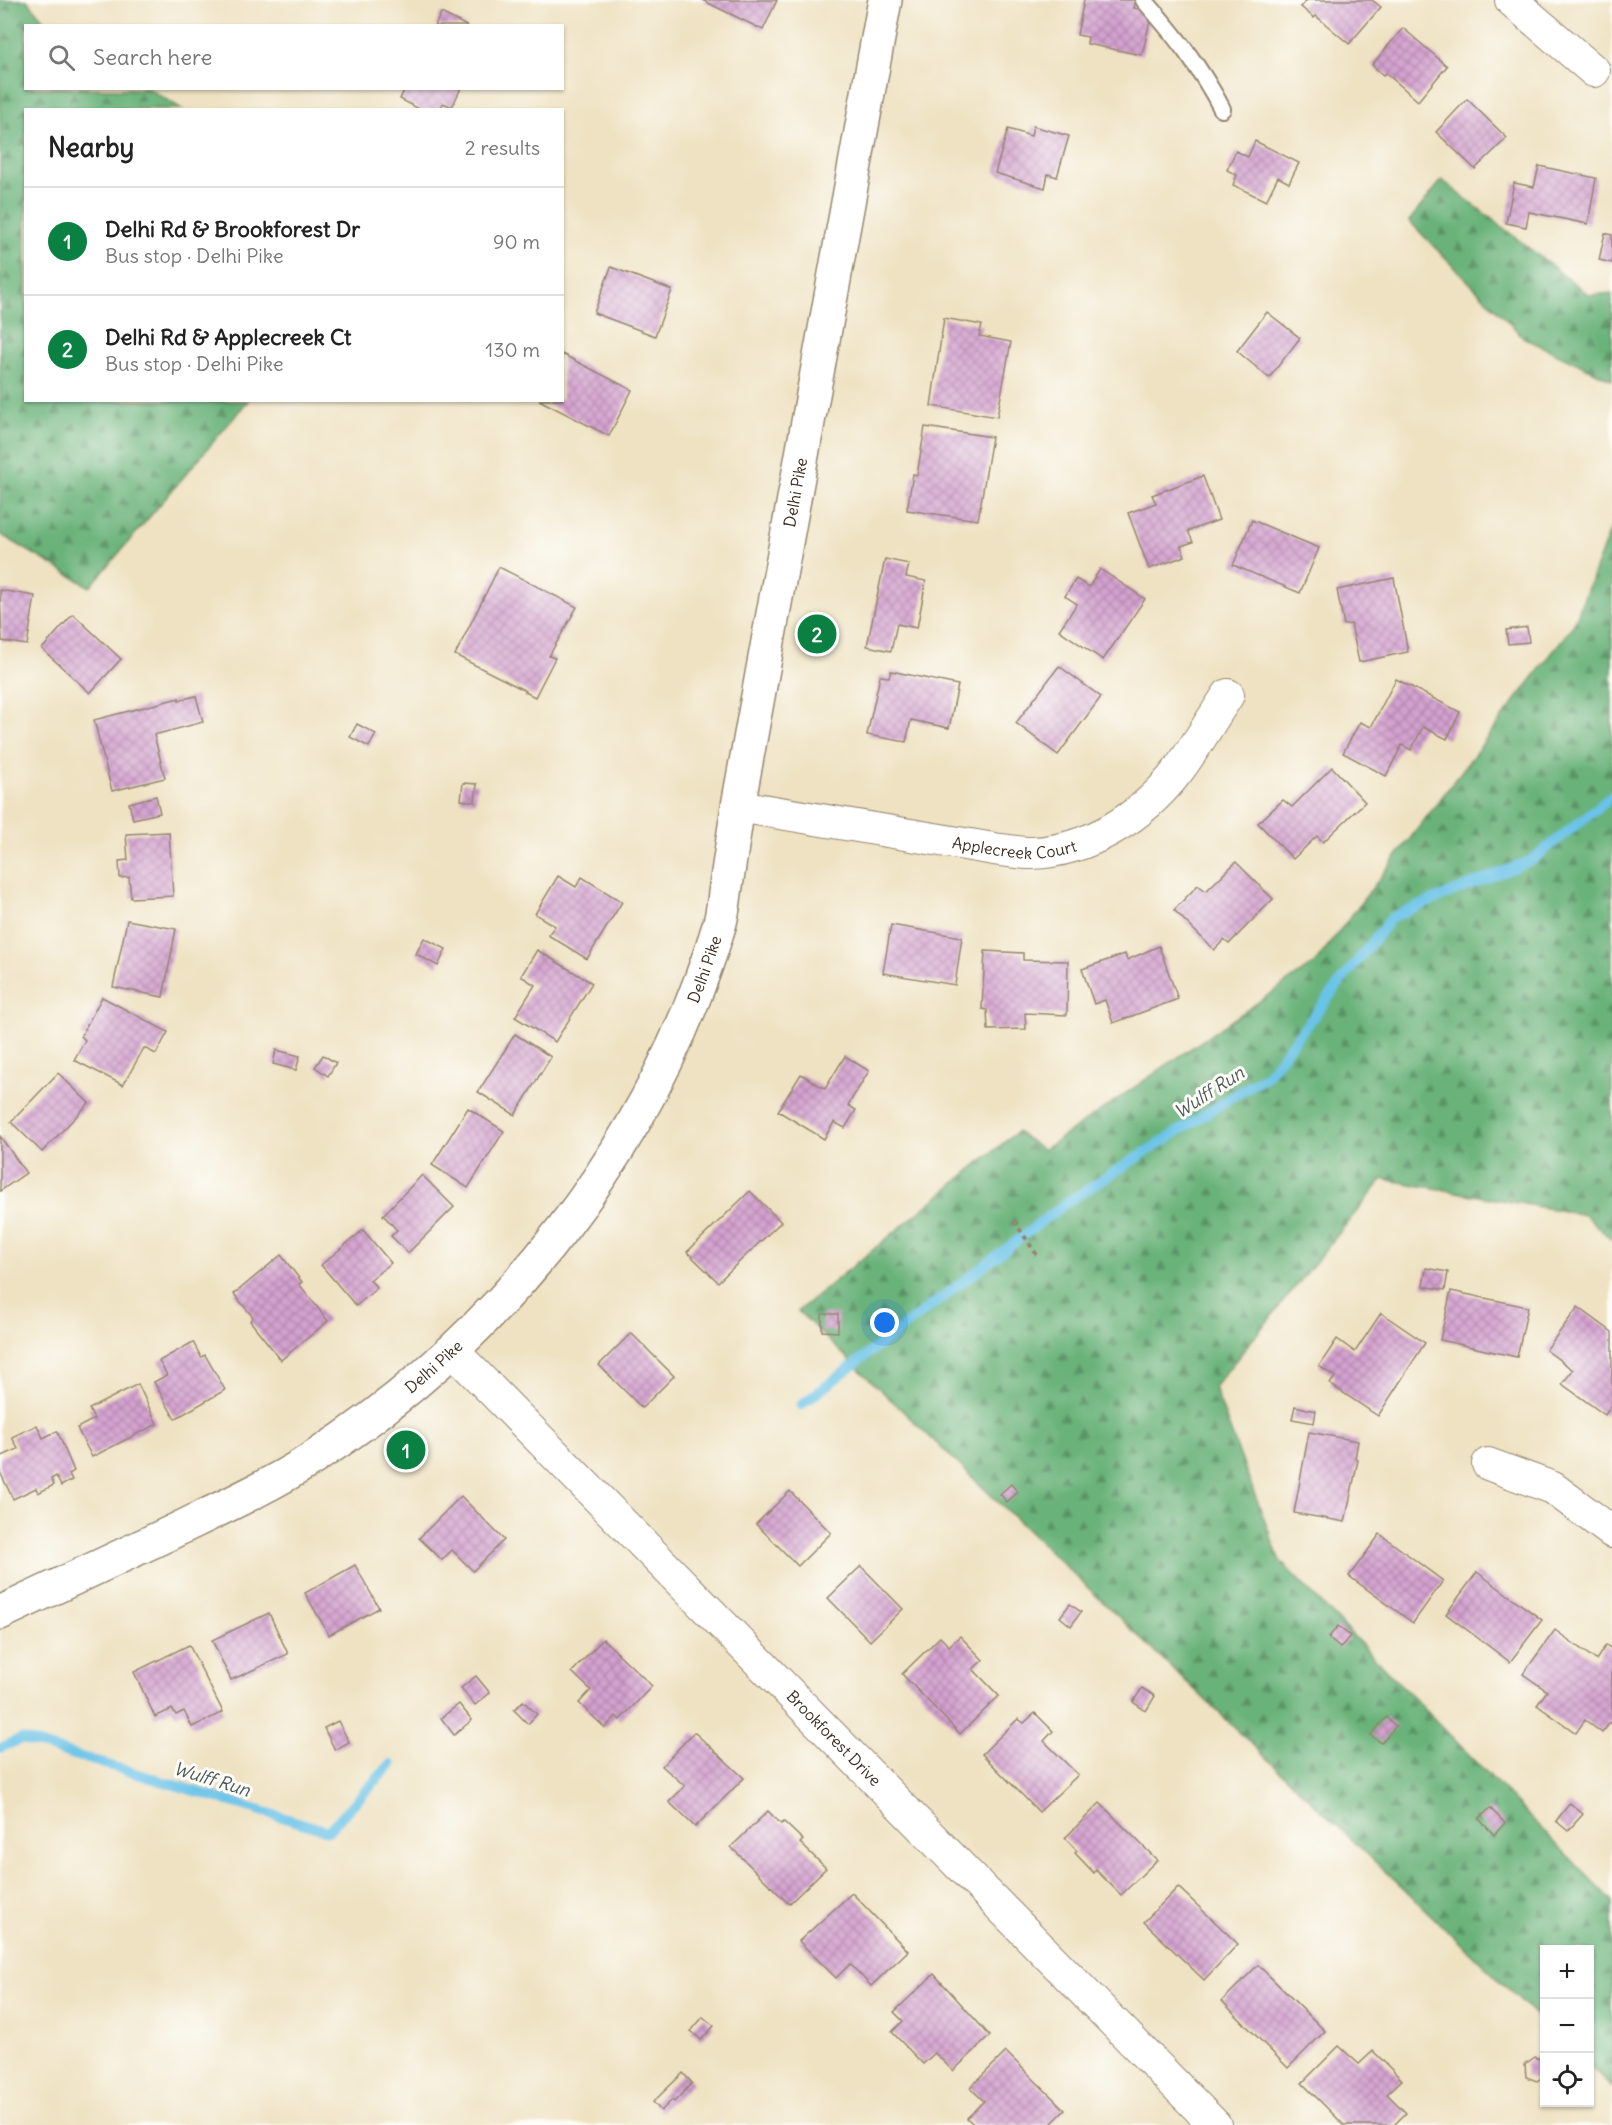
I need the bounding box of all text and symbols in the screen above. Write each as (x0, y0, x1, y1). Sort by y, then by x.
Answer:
search box (24, 24, 564, 90)
icon: search (45, 41, 78, 74)
text: Search here (93, 43, 212, 71)
text: Nearby (48, 131, 134, 164)
text: 2 results (465, 135, 540, 160)
text: Delhi Rd & Brookforest Dr (105, 215, 360, 243)
text: 1 (64, 229, 71, 254)
text: 90 m (493, 229, 540, 254)
text: Bus stop · Delhi Pike (105, 243, 284, 268)
text: Delhi Rd & Applecreek Ct (105, 323, 351, 351)
text: 2 (62, 337, 73, 362)
text: 130 m (485, 337, 540, 362)
text: Bus stop · Delhi Pike (105, 351, 284, 376)
street label: Delhi Pike (779, 456, 811, 529)
pin: 2 (798, 612, 836, 656)
street label: Applecreek Court (951, 832, 1079, 863)
street label: Delhi Pike (683, 933, 725, 1006)
water label: Wulff Run (1170, 1061, 1249, 1123)
your location (870, 1308, 899, 1337)
street label: Delhi Pike (401, 1336, 466, 1397)
pin: 1 (386, 1428, 426, 1472)
street label: Brookforest Drive (783, 1686, 885, 1790)
water label: Wulff Run (171, 1756, 254, 1802)
map controls (1540, 1945, 1594, 2107)
button: + (1540, 1945, 1594, 1999)
button: − (1540, 1999, 1594, 2053)
button: locate (1540, 2053, 1594, 2107)

